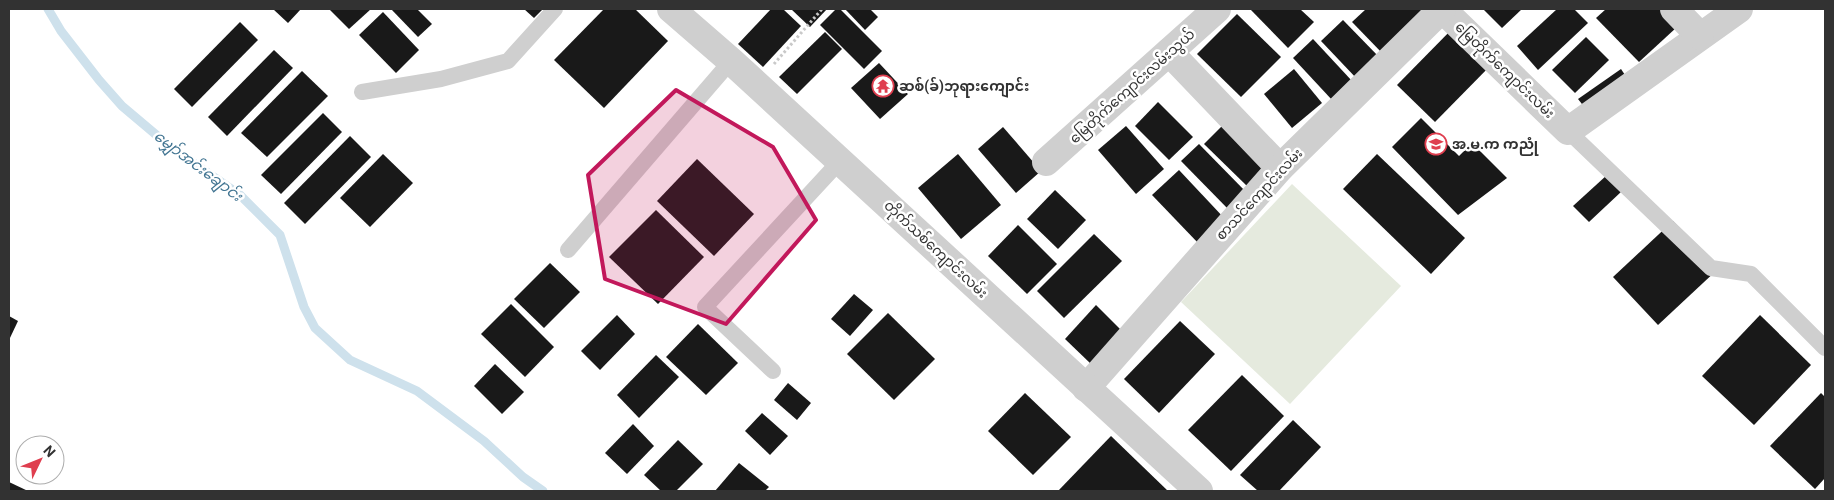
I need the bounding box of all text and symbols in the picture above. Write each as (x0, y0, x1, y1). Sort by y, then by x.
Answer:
street label: မြေတိုက်ကျောင်းလမ်း (1449, 17, 1559, 124)
street label: မြေတိုက်ကျောင်းလမ်းသွယ် (1065, 24, 1200, 149)
temple icon: ဆစ်(ခ်)ဘုရားကျောင်း (871, 74, 895, 98)
place label: ဆစ်(ခ်)ဘုရားကျောင်း (899, 76, 1029, 98)
water label: မျှော်အင်းချောင်း (148, 125, 248, 208)
school or university icon: အ.မ.က ကညုံ (1424, 132, 1448, 156)
place label: အ.မ.က ကညုံ (1452, 136, 1539, 156)
street label: စာသင်ကျောင်းလမ်း (1211, 144, 1308, 246)
street label: တိုက်သစ်ကျောင်းလမ်း (878, 196, 992, 304)
north arrow (15, 435, 65, 485)
text: N (40, 442, 59, 460)

